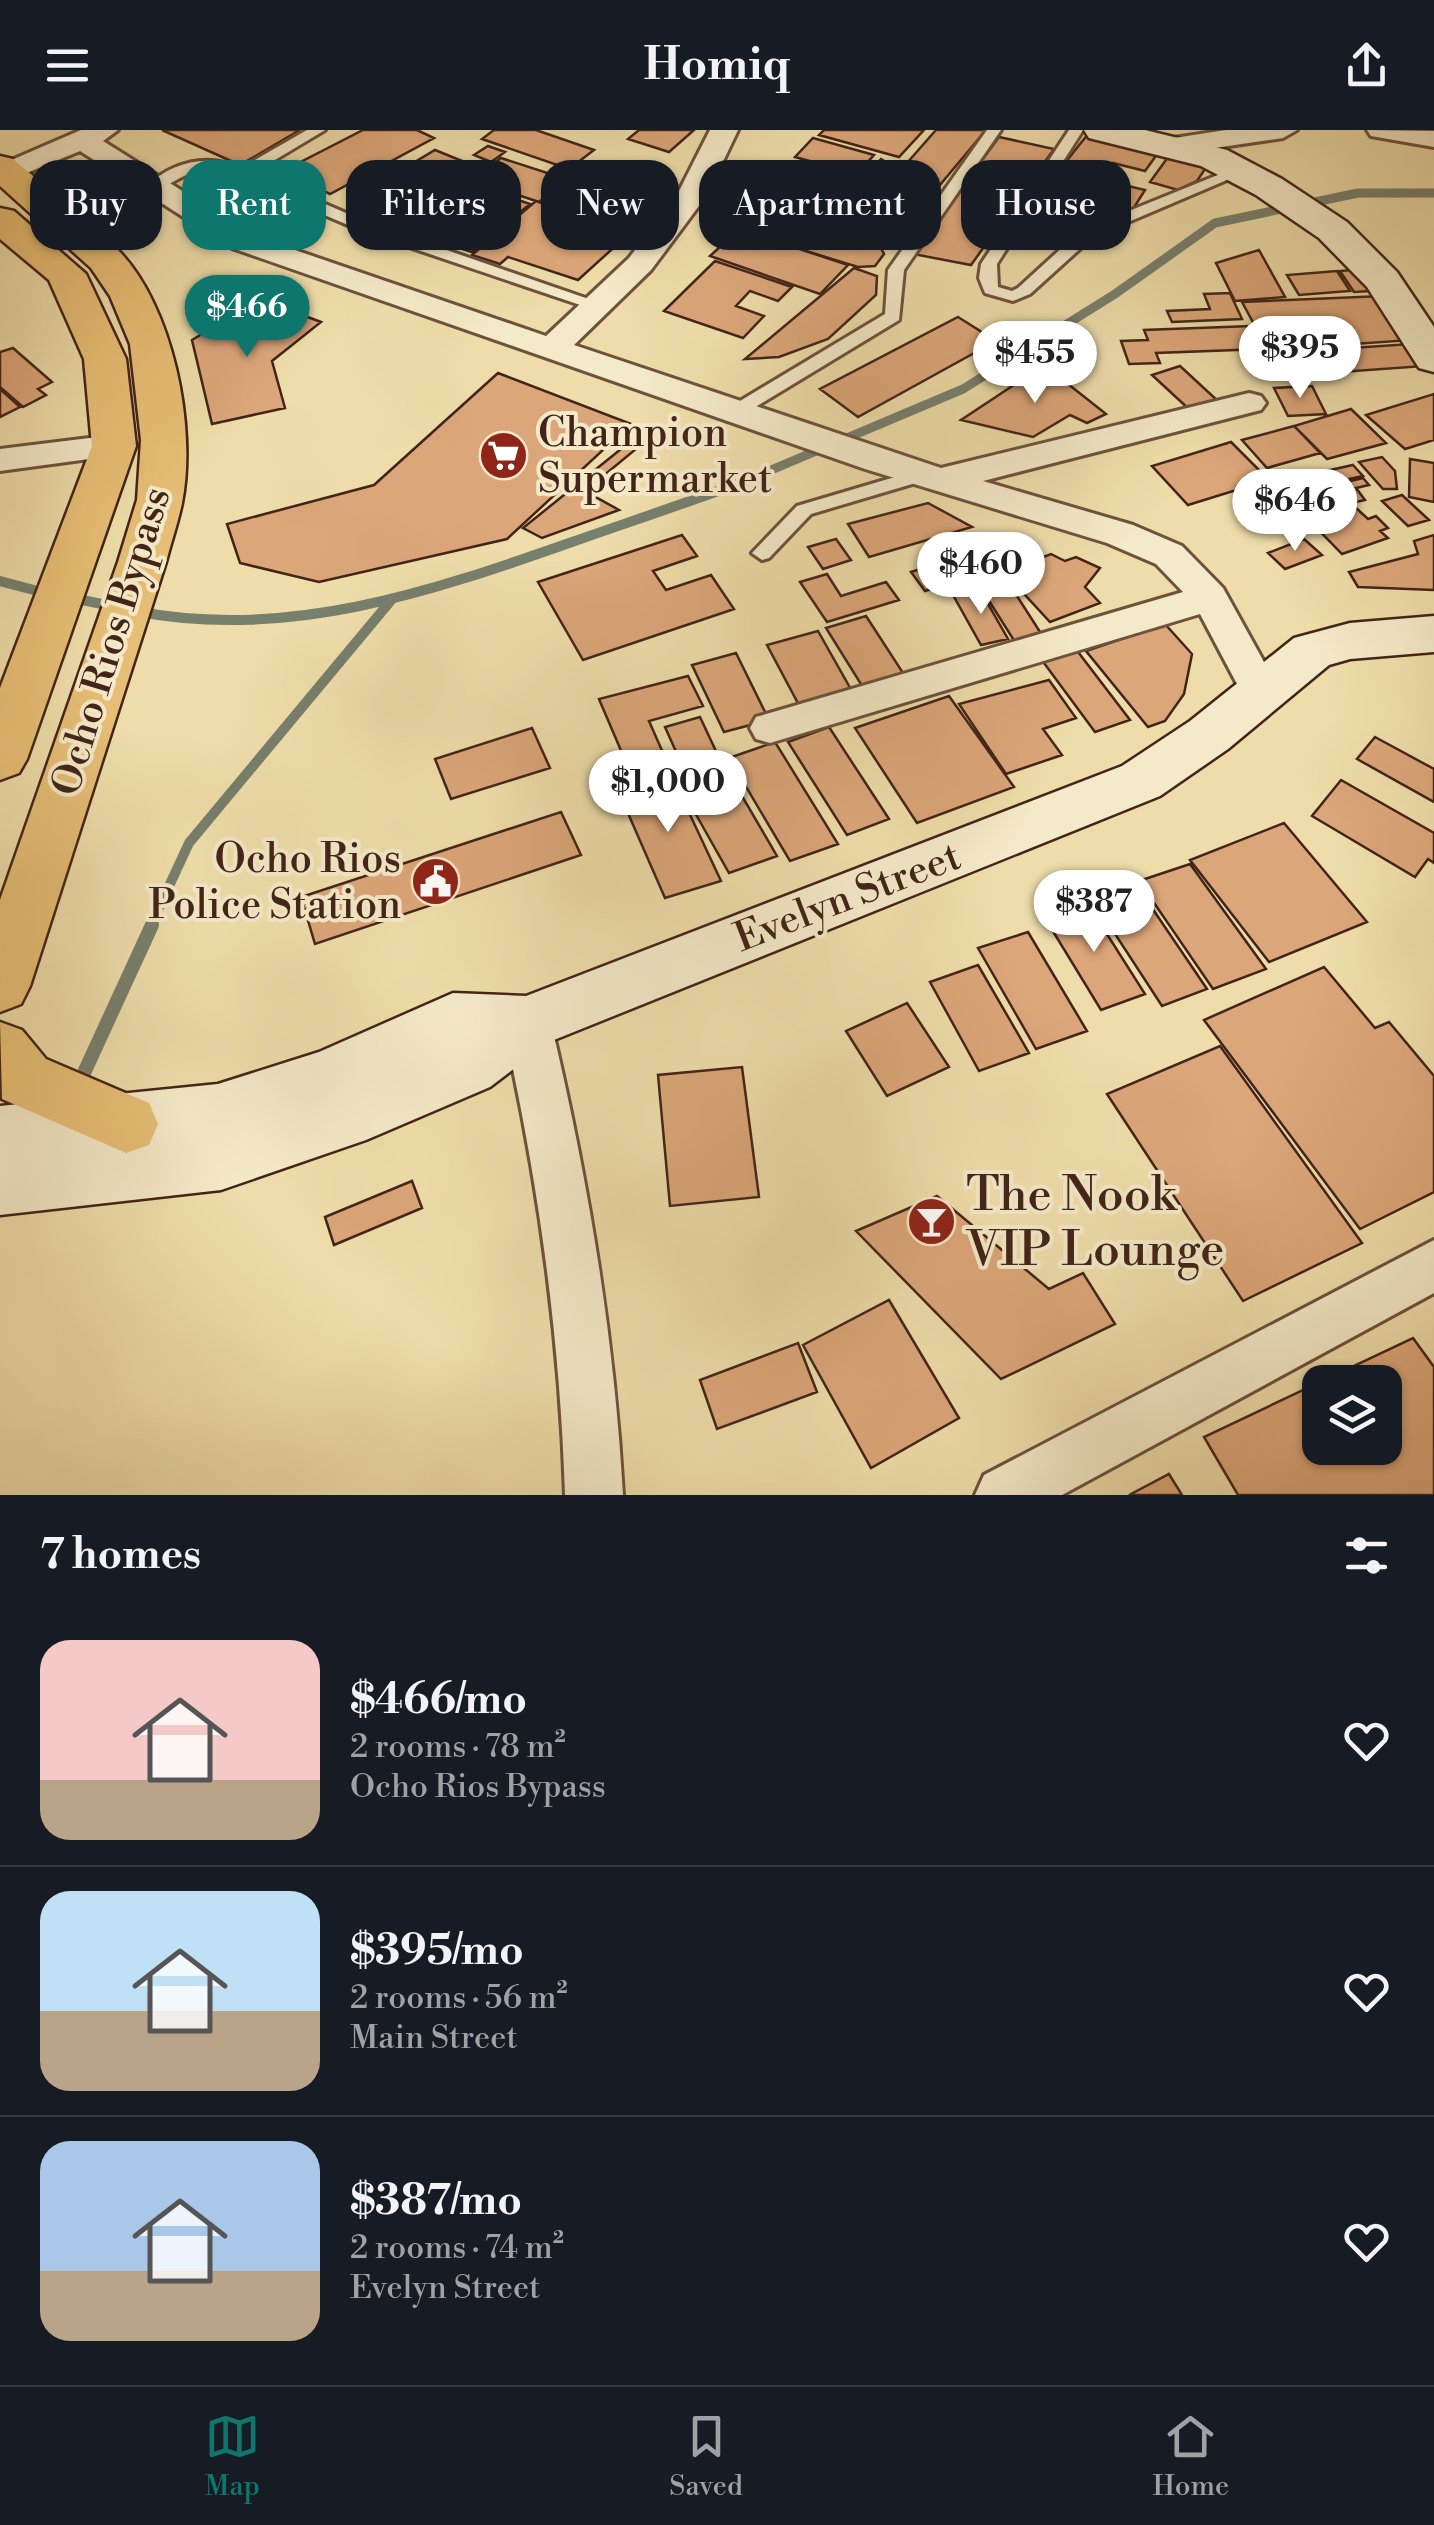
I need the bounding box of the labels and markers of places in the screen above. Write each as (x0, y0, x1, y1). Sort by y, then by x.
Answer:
pin: $466 (188, 275, 306, 360)
pin: $395 (1241, 316, 1359, 401)
pin: $455 (976, 321, 1094, 406)
place label: Champion Supermarket (538, 409, 772, 505)
supermarket icon: Champion Supermarket (477, 429, 529, 481)
pin: $646 (1236, 469, 1354, 554)
pin: $460 (922, 532, 1040, 617)
pin: $1,000 (587, 750, 749, 835)
place label: Ocho Rios Police Station (149, 835, 401, 931)
public building icon: Ocho Rios Police Station (410, 855, 462, 907)
pin: $387 (1035, 870, 1153, 955)
place label: The Nook VIP Lounge (965, 1166, 1224, 1281)
bar icon: The Nook VIP Lounge (905, 1195, 957, 1247)

